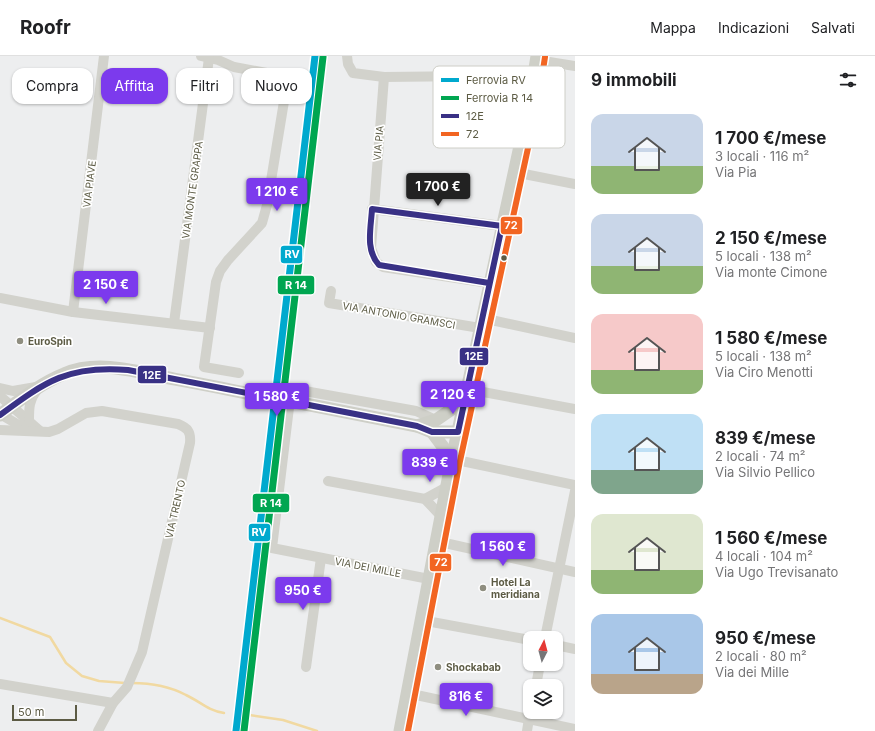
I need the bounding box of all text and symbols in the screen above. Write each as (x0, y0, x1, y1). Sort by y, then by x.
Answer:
text: Roofr (20, 16, 71, 39)
text: Mappa (650, 19, 696, 36)
text: Indicazioni (718, 19, 789, 36)
text: Salvati (811, 19, 855, 36)
legend (433, 66, 565, 148)
chip: Compra (12, 68, 93, 104)
chip: Affitta (101, 68, 168, 104)
chip: Filtri (176, 68, 233, 104)
chip: Nuovo (241, 68, 312, 104)
icon: filters (837, 69, 859, 91)
text: 9 immobili (591, 70, 677, 90)
text: Ferrovia RV (466, 73, 526, 87)
text: Ferrovia R 14 (466, 91, 533, 105)
text: 12E (466, 109, 484, 123)
street label: VIA PIA (370, 125, 386, 161)
text: 72 (466, 127, 479, 141)
text: 1 700 €/mese (715, 128, 826, 148)
icon: home (623, 130, 671, 178)
street label: VIA MONTE GRAPPA (179, 140, 205, 240)
text: 3 locali · 116 m² (715, 148, 809, 164)
street label: VIA PIAVE (80, 160, 98, 208)
text: Via Pia (715, 164, 757, 180)
pin: 1 700 € (401, 173, 475, 207)
pin: 1 210 € (240, 178, 314, 212)
text: 1 700 € (415, 178, 461, 194)
text: 1 210 € (255, 183, 299, 199)
line badge: 72 (500, 216, 523, 235)
text: 72 (504, 218, 518, 232)
text: 2 150 €/mese (715, 228, 827, 248)
icon: home (623, 230, 671, 278)
line badge: RV (280, 245, 303, 264)
text: RV (284, 247, 300, 261)
text: 5 locali · 138 m² (715, 248, 812, 264)
unlabelled marker (499, 253, 509, 263)
text: Via monte Cimone (715, 264, 827, 280)
pin: 2 150 € (69, 271, 143, 305)
line badge: R 14 (277, 275, 315, 295)
text: 2 150 € (83, 276, 129, 292)
text: R 14 (285, 278, 307, 292)
street label: VIA ANTONIO GRAMSCI (342, 299, 456, 331)
text: 1 580 €/mese (715, 328, 827, 348)
icon: home (623, 330, 671, 378)
place label: EuroSpin (28, 335, 72, 347)
marker: EuroSpin (15, 336, 25, 346)
line badge: 12E (459, 347, 489, 366)
text: 5 locali · 138 m² (715, 348, 812, 364)
text: 12E (465, 349, 483, 363)
text: Via Ciro Menotti (715, 364, 813, 380)
line badge: 12E (137, 365, 167, 384)
text: 12E (143, 368, 161, 382)
pin: 2 120 € (416, 381, 490, 415)
pin: 1 580 € (240, 383, 314, 417)
text: 2 120 € (430, 386, 476, 402)
text: 1 580 € (254, 388, 300, 404)
text: 839 €/mese (715, 428, 816, 448)
icon: home (623, 430, 671, 478)
text: 2 locali · 74 m² (715, 448, 806, 464)
pin: 839 € (402, 449, 458, 483)
text: 839 € (411, 454, 449, 470)
text: Via Silvio Pellico (715, 464, 815, 480)
street label: VIA TRENTO (162, 478, 188, 539)
line badge: R 14 (252, 493, 290, 513)
text: R 14 (260, 496, 282, 510)
line badge: RV (248, 523, 271, 542)
text: RV (251, 525, 267, 539)
text: 1 560 €/mese (715, 528, 827, 548)
icon: home (623, 530, 671, 578)
pin: 1 560 € (466, 533, 540, 567)
text: 1 560 € (480, 538, 526, 554)
text: 4 locali · 104 m² (715, 548, 813, 564)
line badge: 72 (429, 553, 452, 572)
street label: VIA DEI MILLE (334, 555, 402, 579)
text: 72 (434, 555, 448, 569)
text: Via Ugo Trevisanato (715, 564, 838, 580)
place label: Hotel La meridiana (491, 576, 540, 600)
pin: 950 € (275, 577, 331, 611)
text: 950 € (284, 582, 322, 598)
marker: Hotel La meridiana (478, 583, 488, 593)
text: 950 €/mese (715, 628, 816, 648)
icon: home (623, 630, 671, 678)
north arrow (523, 631, 563, 671)
map controls (523, 631, 563, 719)
text: 2 locali · 80 m² (715, 648, 807, 664)
place label: Shockabab (446, 661, 501, 673)
marker: Shockabab (433, 662, 443, 672)
text: Via dei Mille (715, 664, 789, 680)
button: layers (523, 679, 563, 719)
pin: 816 € (438, 683, 494, 717)
text: 816 € (449, 688, 483, 704)
scale bar (12, 703, 77, 722)
text: 50 m (18, 705, 44, 719)

